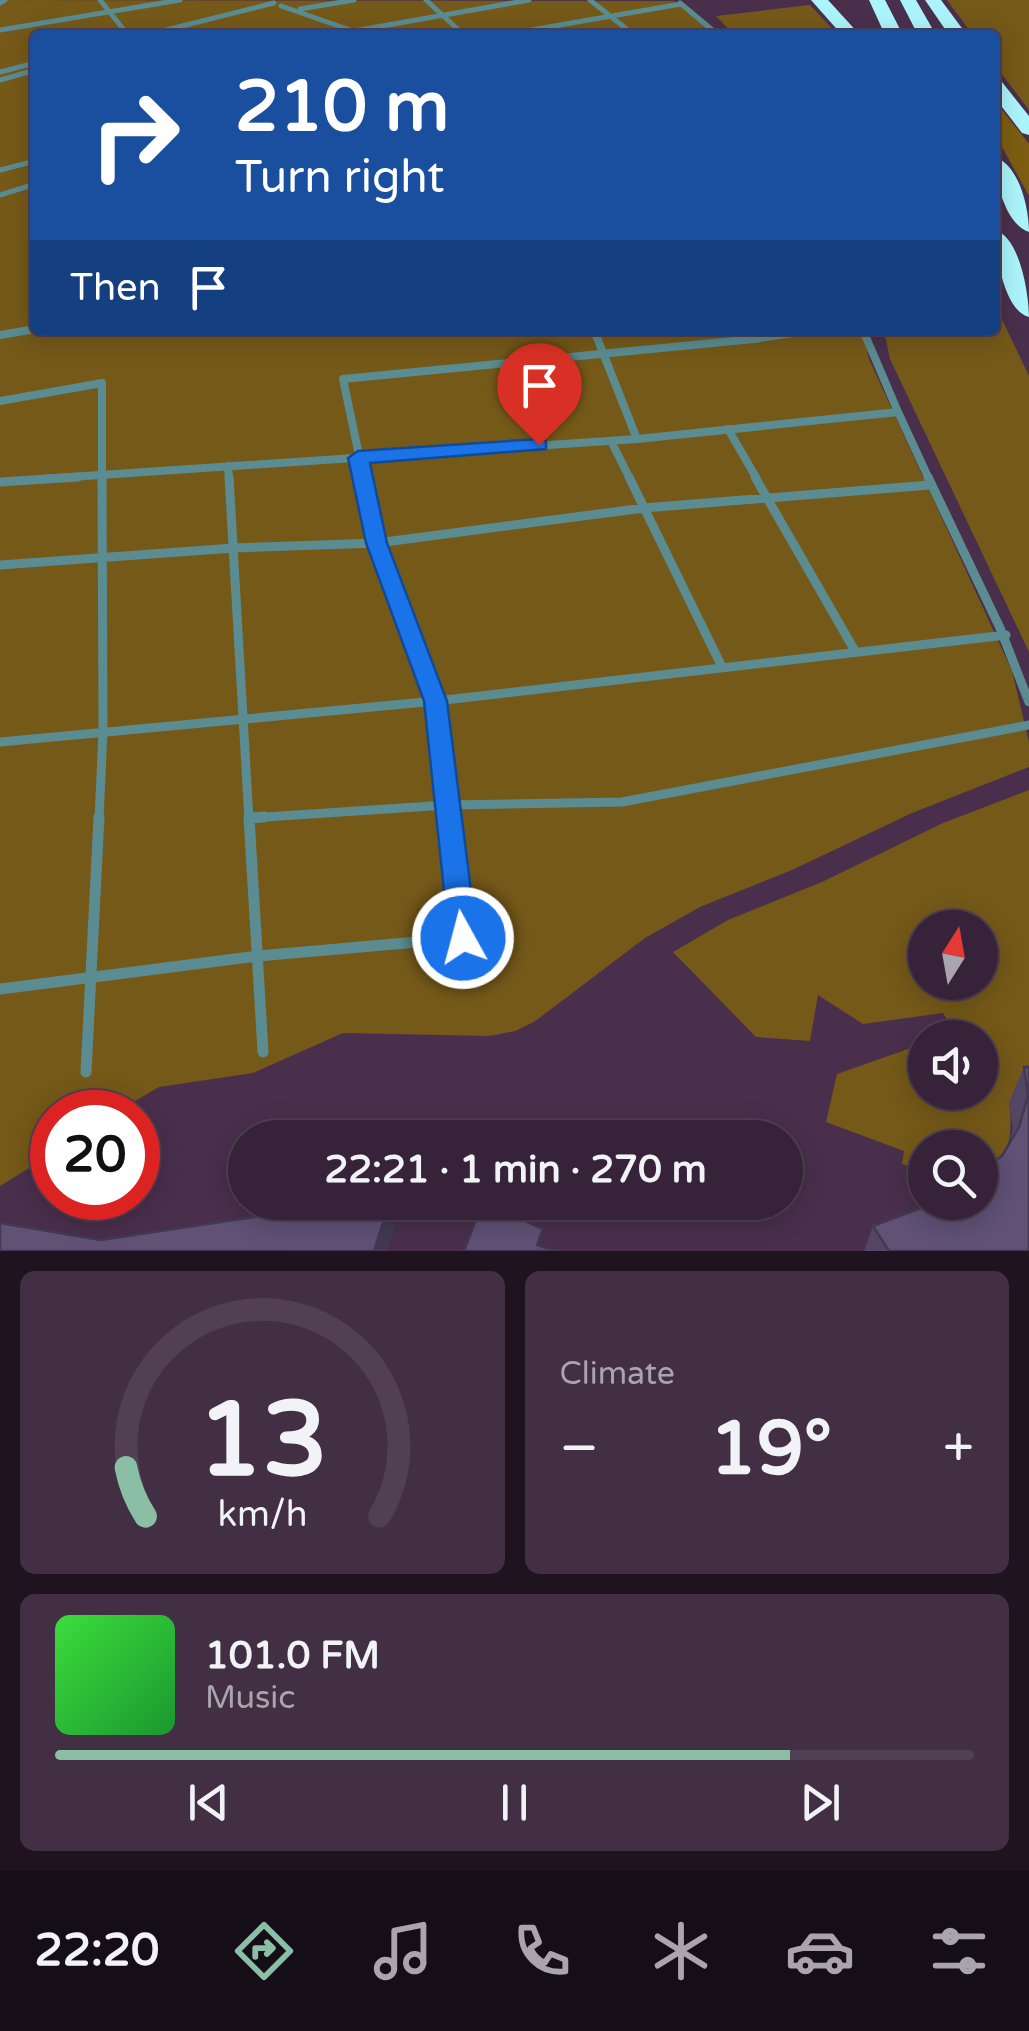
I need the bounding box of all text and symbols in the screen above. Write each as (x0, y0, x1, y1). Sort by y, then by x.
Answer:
text: 210 m (235, 66, 449, 150)
icon: right (70, 70, 200, 200)
text: Turn right (235, 151, 444, 205)
icon: arrive (181, 260, 236, 315)
text: Then (70, 265, 161, 311)
pin (497, 343, 582, 446)
icon: arrive (512, 358, 567, 413)
position arrow (411, 886, 515, 990)
north arrow (908, 910, 998, 1000)
map controls (908, 910, 998, 1220)
button: sound (908, 1020, 998, 1110)
speed limit sign: 20 (30, 1090, 160, 1220)
button: search (908, 1130, 998, 1220)
text: 22:21 · 1 min · 270 m (324, 1147, 707, 1193)
text: Climate (560, 1355, 675, 1393)
text: 13 (197, 1379, 328, 1504)
text: 19° (710, 1404, 832, 1494)
text: − (560, 1416, 599, 1482)
text: + (943, 1416, 974, 1482)
text: km/h (217, 1493, 307, 1536)
text: 101.0 FM (205, 1633, 380, 1679)
text: Music (205, 1679, 295, 1717)
icon: previous (181, 1775, 236, 1830)
icon: pause (487, 1775, 542, 1830)
icon: next (793, 1775, 848, 1830)
icon: directions (229, 1916, 299, 1986)
icon: music (368, 1916, 438, 1986)
icon: phone (507, 1916, 577, 1986)
icon: climate (646, 1916, 716, 1986)
icon: car (785, 1916, 855, 1986)
icon: filters (924, 1916, 994, 1986)
text: 22:20 (35, 1924, 159, 1978)

